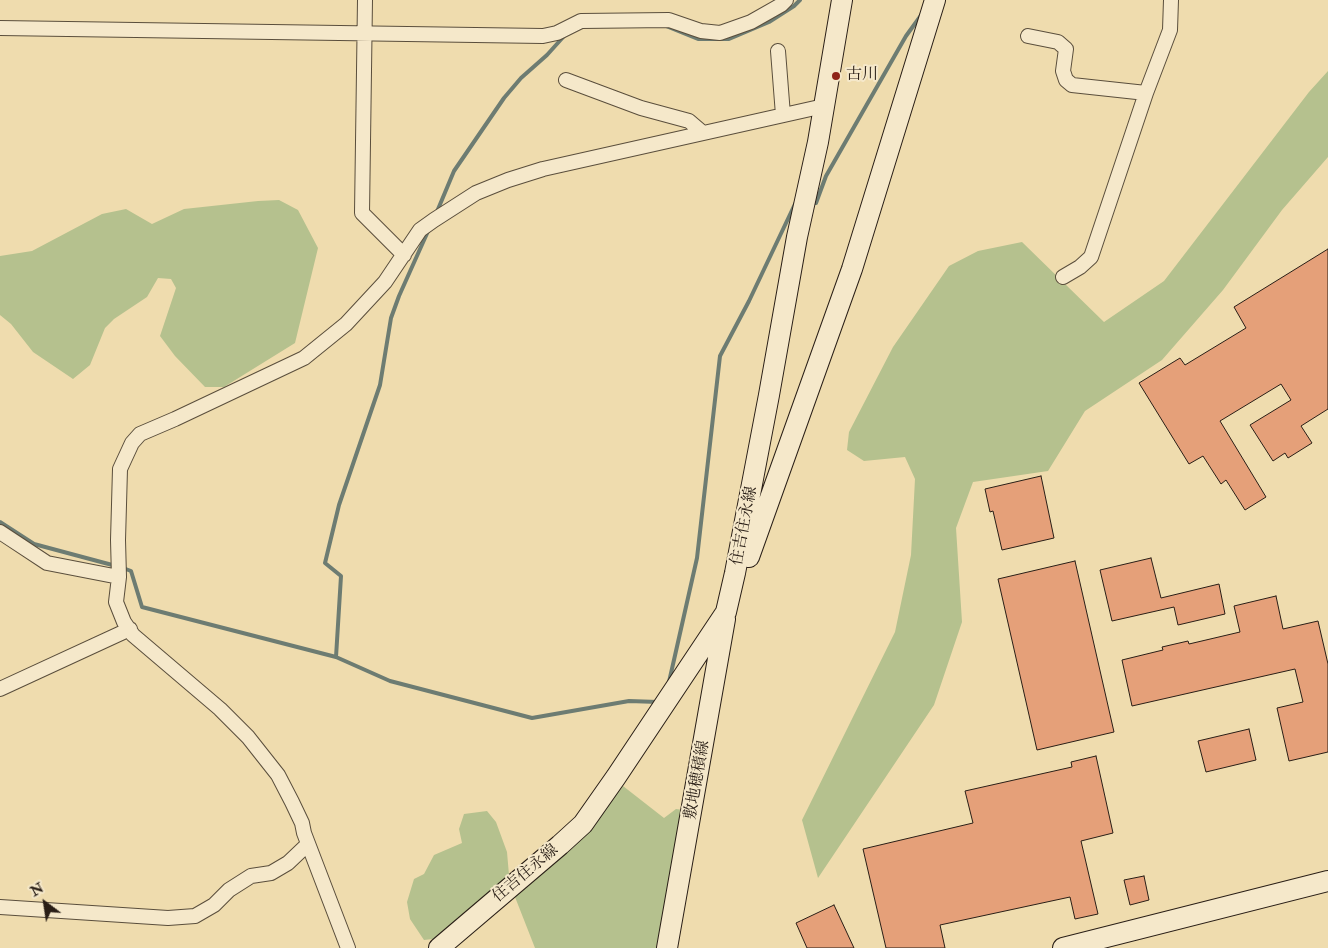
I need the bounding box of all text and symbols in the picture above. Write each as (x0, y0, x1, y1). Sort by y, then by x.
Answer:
place label: 古川 (846, 66, 878, 86)
marker: 古川 (830, 70, 842, 82)
street label: 住吉住永線 (728, 485, 762, 567)
street label: 敷地穂積線 (682, 739, 714, 821)
street label: 住吉住永線 (489, 841, 563, 907)
north arrow (20, 878, 70, 928)
text: N (27, 879, 47, 900)

